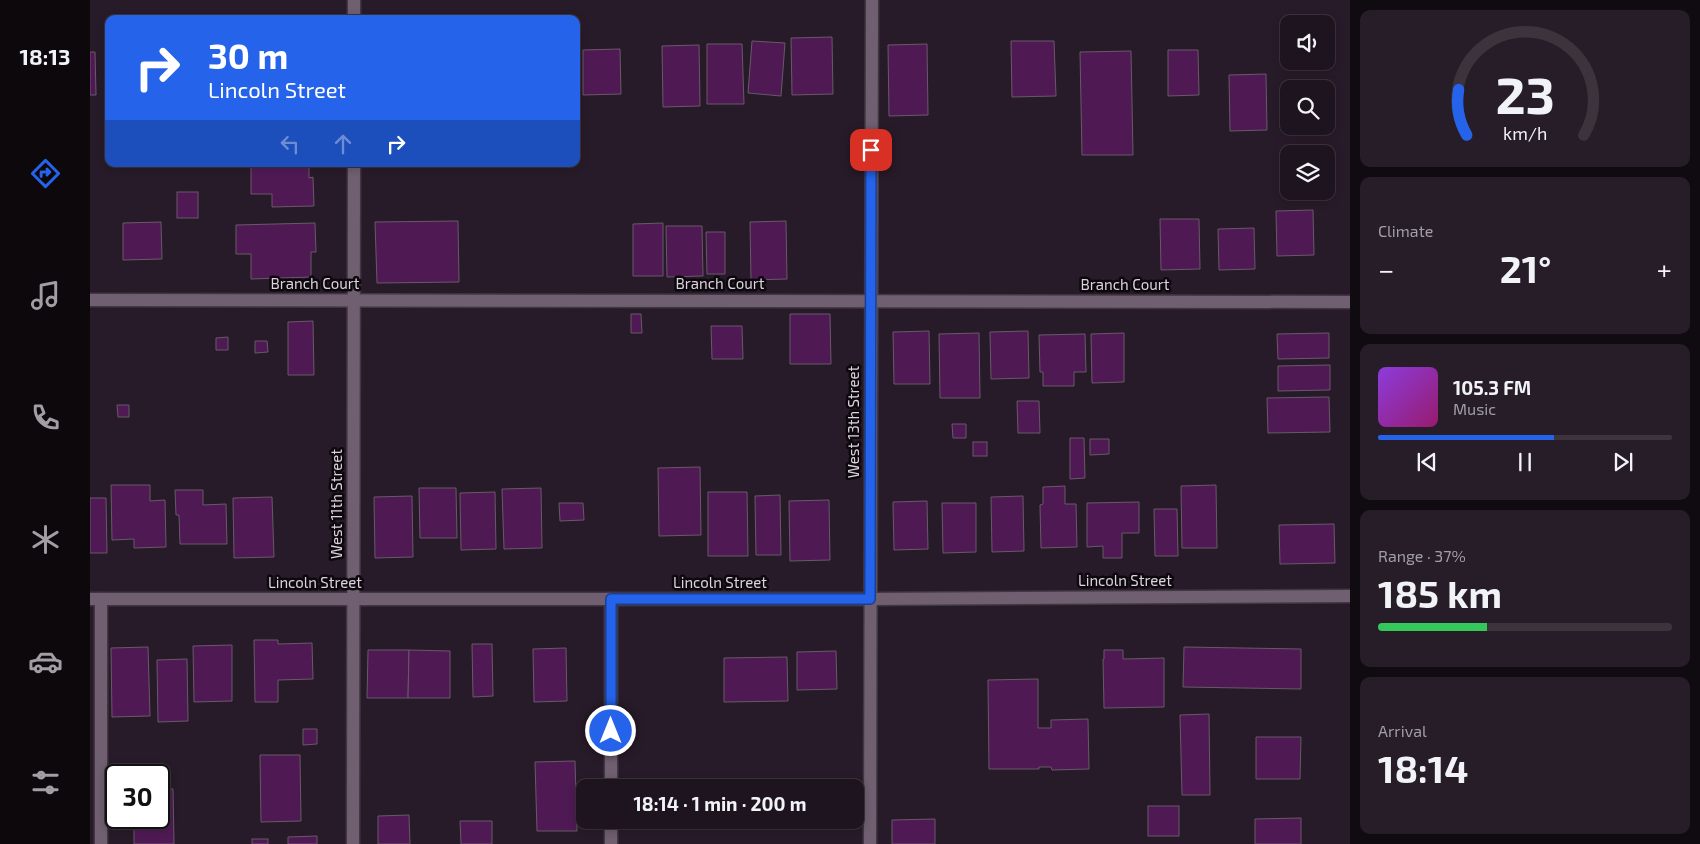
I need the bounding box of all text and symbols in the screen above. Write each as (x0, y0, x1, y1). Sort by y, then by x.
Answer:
map controls (1280, 15, 1335, 200)
button: sound (1280, 15, 1335, 70)
text: 30 m (208, 34, 288, 76)
icon: right (125, 35, 190, 100)
text: 18:13 (20, 43, 70, 69)
text: 23 (1495, 62, 1555, 124)
text: Lincoln Street (208, 76, 346, 102)
button: search (1280, 80, 1335, 135)
text: km/h (1503, 122, 1547, 144)
pin (850, 129, 892, 171)
icon: left (276, 130, 304, 158)
icon: ahead (329, 130, 357, 158)
icon: right (382, 130, 410, 158)
icon: arrive (857, 136, 885, 164)
button: layers (1280, 145, 1335, 200)
icon: directions (28, 156, 63, 191)
text: Climate (1378, 221, 1433, 240)
text: 21° (1500, 245, 1551, 291)
text: − (1378, 252, 1394, 286)
text: + (1657, 252, 1672, 286)
street label: Branch Court (270, 274, 360, 292)
street label: Branch Court (675, 274, 765, 292)
street label: Branch Court (1080, 275, 1170, 293)
icon: music (28, 278, 63, 313)
street label: West 13th Street (844, 365, 862, 478)
text: 105.3 FM (1453, 376, 1531, 399)
text: Music (1453, 399, 1496, 418)
icon: phone (28, 400, 63, 435)
icon: previous (1413, 448, 1441, 476)
icon: pause (1511, 448, 1539, 476)
icon: next (1609, 448, 1637, 476)
street label: West 11th Street (327, 449, 345, 559)
icon: climate (28, 522, 63, 557)
text: Range · 37% (1378, 546, 1466, 565)
text: 185 km (1378, 570, 1502, 616)
street label: Lincoln Street (1078, 571, 1172, 589)
street label: Lincoln Street (268, 573, 362, 591)
street label: Lincoln Street (673, 573, 767, 591)
icon: car (28, 644, 63, 679)
position arrow (584, 704, 636, 756)
text: Arrival (1378, 721, 1427, 740)
text: 18:14 (1378, 745, 1468, 791)
speed limit sign: 30 (105, 764, 170, 829)
icon: filters (28, 765, 63, 800)
text: 18:14 · 1 min · 200 m (634, 792, 806, 815)

